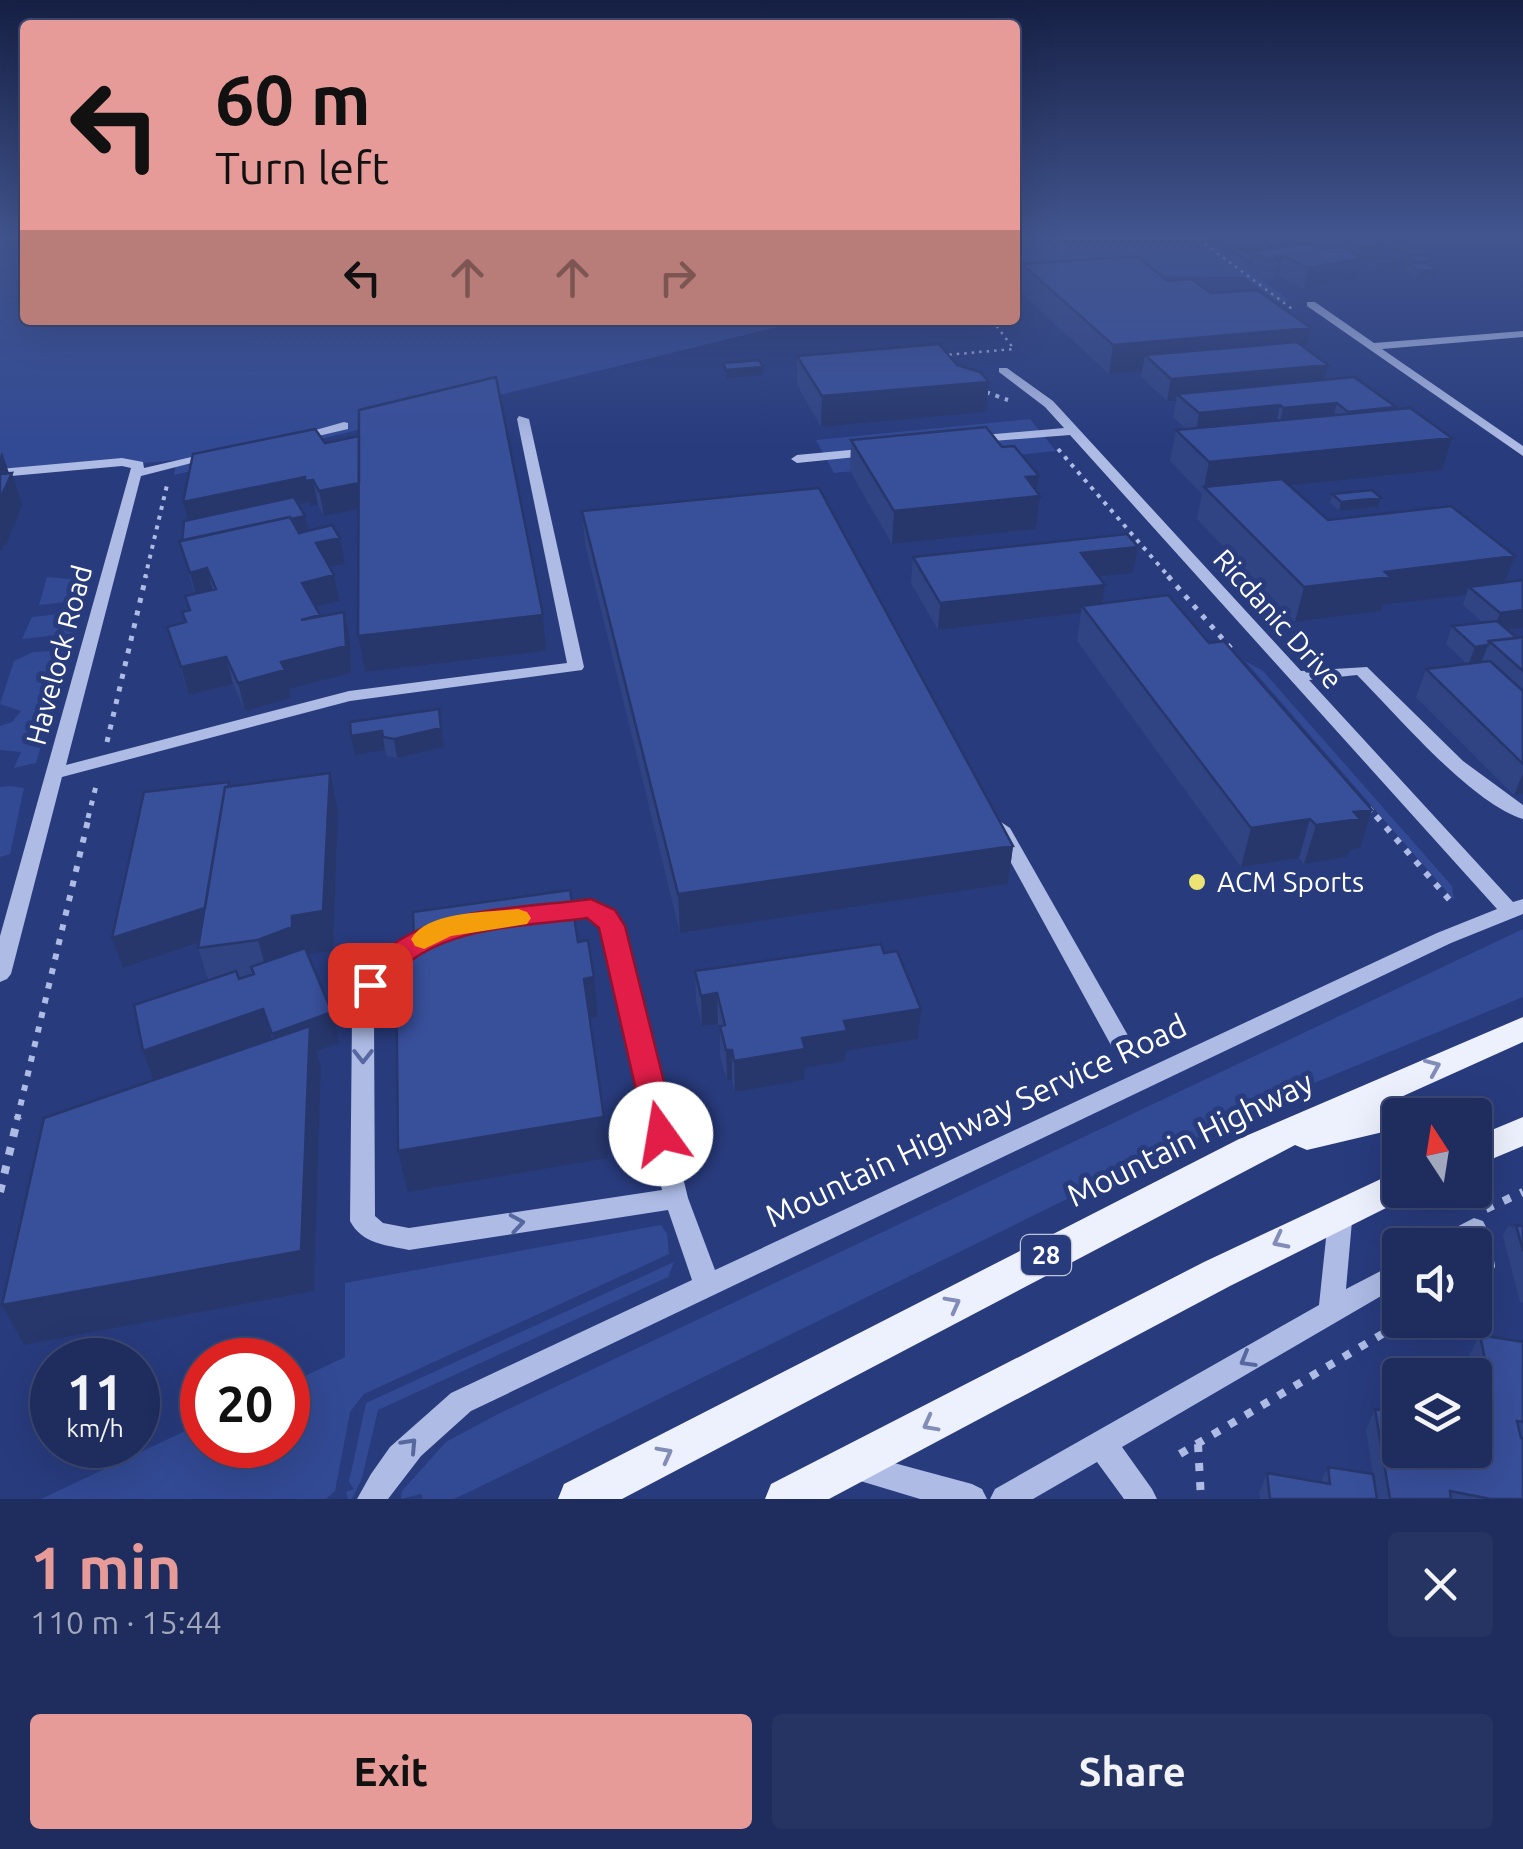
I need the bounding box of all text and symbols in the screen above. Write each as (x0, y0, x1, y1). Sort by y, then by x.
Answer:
icon: left (50, 60, 180, 190)
text: 60 m (215, 60, 371, 138)
text: Turn left (215, 142, 389, 193)
icon: left (335, 250, 390, 305)
icon: ahead (440, 250, 495, 305)
icon: ahead (545, 250, 600, 305)
icon: right (650, 250, 705, 305)
street label: Ricdanic Drive (1208, 543, 1349, 695)
street label: Havelock Road (20, 562, 97, 748)
place label: ACM Sports (1217, 866, 1364, 897)
marker: ACM Sports (1186, 871, 1208, 893)
pin (328, 943, 413, 1028)
icon: arrive (343, 958, 398, 1013)
street label: Mountain Highway Service Road (759, 1006, 1193, 1236)
one-way arrow (352, 1048, 374, 1064)
one-way arrow (1423, 1059, 1441, 1079)
street label: Mountain Highway (1061, 1063, 1319, 1215)
position arrow (609, 1082, 713, 1186)
north arrow (1382, 1098, 1492, 1208)
map controls (1382, 1098, 1492, 1468)
one-way arrow (509, 1213, 526, 1234)
button: sound (1382, 1228, 1492, 1338)
one-way arrow (1273, 1229, 1291, 1248)
road number: 28 (1021, 1235, 1071, 1275)
one-way arrow (943, 1296, 961, 1316)
speed limit sign: 20 (180, 1338, 310, 1468)
one-way arrow (1239, 1348, 1257, 1368)
button: layers (1382, 1358, 1492, 1468)
text: 11 (67, 1363, 123, 1419)
one-way arrow (922, 1411, 940, 1431)
text: km/h (66, 1414, 124, 1442)
one-way arrow (398, 1438, 416, 1457)
one-way arrow (655, 1447, 673, 1466)
button: close (1388, 1532, 1493, 1637)
text: 1 min (30, 1533, 182, 1600)
text: 110 m · 15:44 (30, 1604, 222, 1640)
button: Exit (30, 1714, 752, 1829)
button: Share (772, 1714, 1493, 1829)

